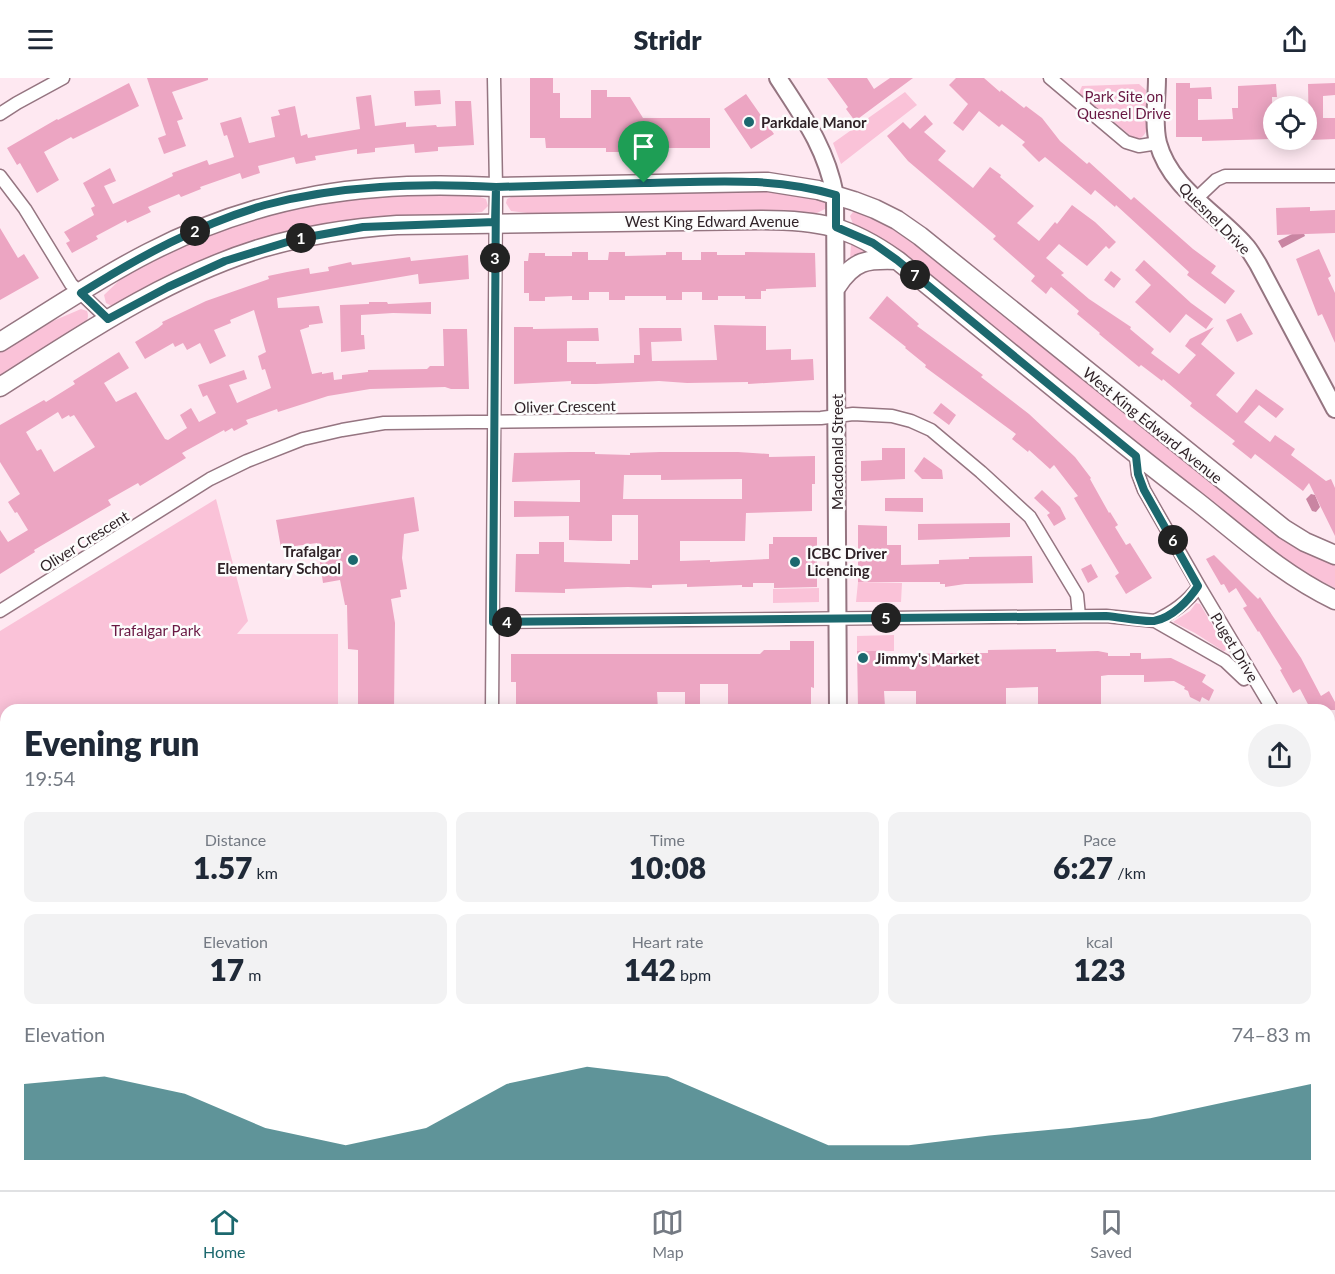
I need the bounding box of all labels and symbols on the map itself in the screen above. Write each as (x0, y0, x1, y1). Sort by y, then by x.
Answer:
park label: Park Site on Quesnel Drive (1077, 87, 1171, 122)
place label: Parkdale Manor (761, 113, 867, 131)
marker: Parkdale Manor (742, 115, 756, 129)
pin (618, 121, 669, 183)
street label: Quesnel Drive (1175, 178, 1255, 258)
street label: West King Edward Avenue (625, 212, 799, 230)
pin: 2 (180, 216, 210, 246)
pin: 1 (286, 223, 316, 253)
pin: 3 (480, 243, 510, 273)
pin: 7 (900, 260, 930, 290)
street label: West King Edward Avenue (1080, 363, 1226, 487)
street label: Macdonald Street (828, 393, 846, 510)
street label: Oliver Crescent (514, 396, 617, 416)
street label: Oliver Crescent (36, 506, 132, 576)
pin: 6 (1158, 525, 1188, 555)
place label: Trafalgar Elementary School (217, 542, 341, 577)
place label: ICBC Driver Licencing (807, 544, 887, 579)
marker: Trafalgar Elementary School (346, 553, 360, 567)
marker: ICBC Driver Licencing (788, 555, 802, 569)
pin: 5 (871, 603, 901, 633)
pin: 4 (492, 607, 522, 637)
street label: Puget Drive (1207, 609, 1263, 685)
park label: Trafalgar Park (111, 621, 201, 639)
place label: Jimmy's Market (875, 649, 980, 667)
marker: Jimmy's Market (856, 651, 870, 665)

